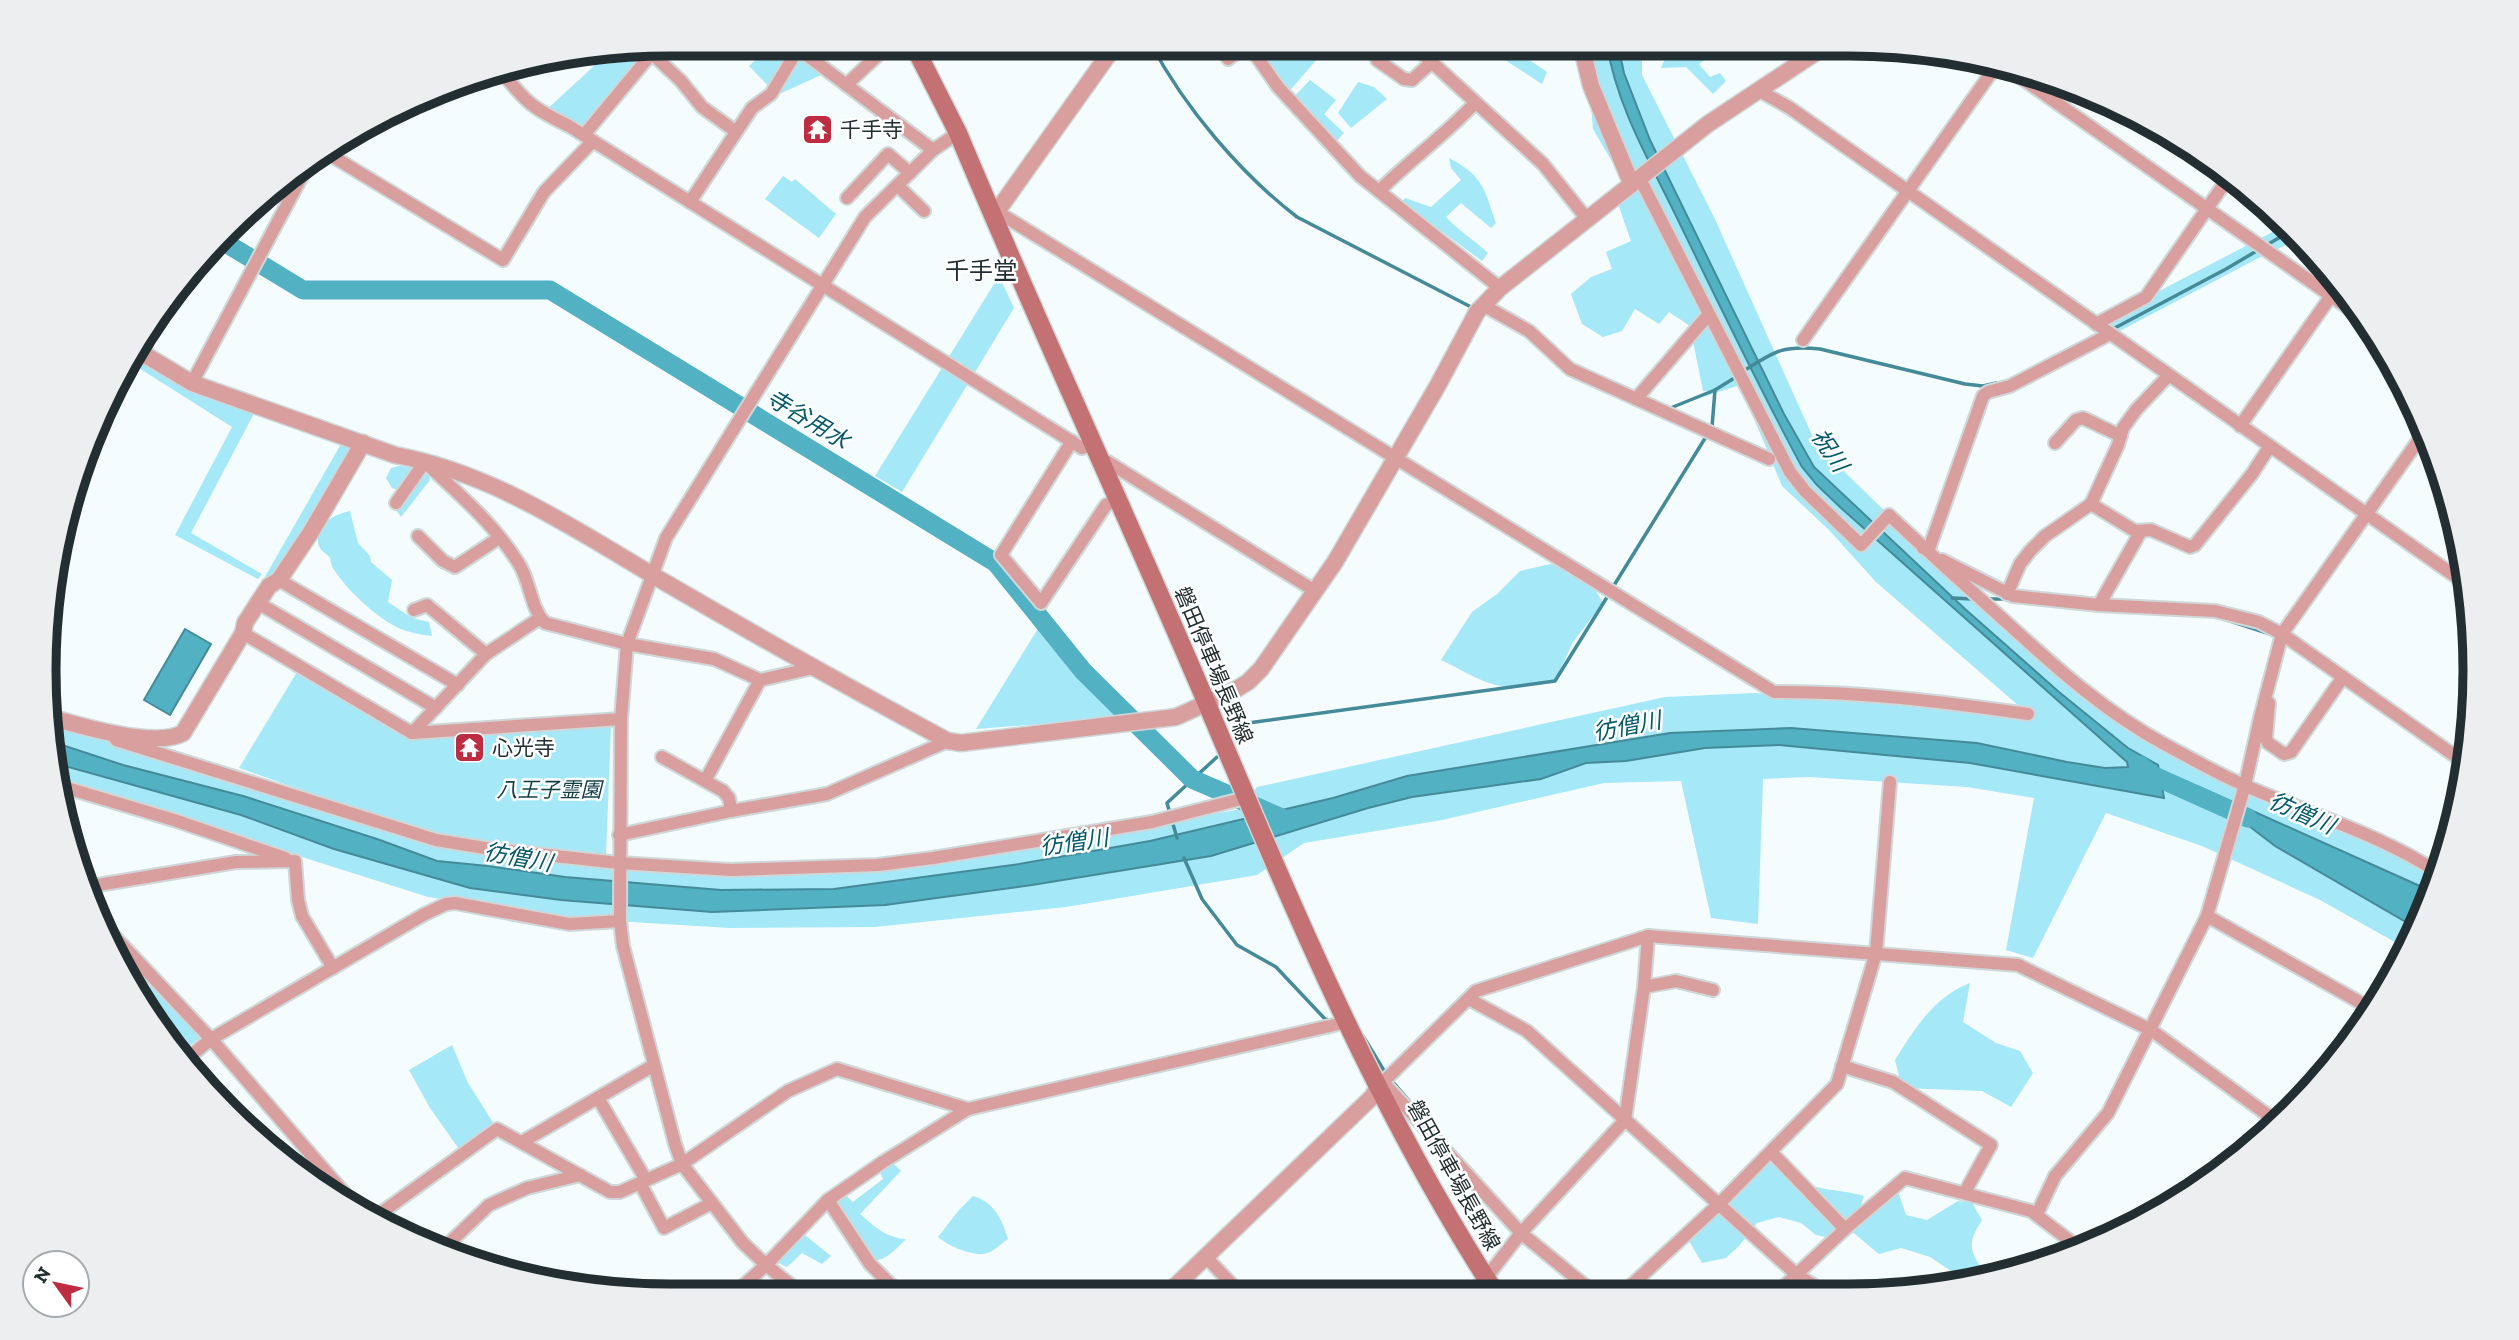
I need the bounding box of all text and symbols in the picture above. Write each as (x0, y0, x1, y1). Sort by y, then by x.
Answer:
temple icon: 千手寺 (800, 112, 834, 146)
place label: 千手寺 (840, 117, 903, 142)
district label: 千手堂 (945, 256, 1017, 285)
water label: 寺谷用水 (761, 383, 857, 456)
water label: 祝川 (1806, 423, 1856, 479)
street label: 磐田停車場長野線 (1170, 583, 1258, 747)
water label: 彷僧川 (1590, 705, 1666, 746)
temple icon: 心光寺 (452, 730, 486, 764)
place label: 心光寺 (492, 735, 555, 760)
park label: 八王子霊園 (497, 777, 604, 802)
water label: 彷僧川 (2265, 786, 2342, 841)
water label: 彷僧川 (1038, 823, 1113, 861)
water label: 彷僧川 (482, 837, 557, 877)
street label: 磐田停車場長野線 (1402, 1095, 1506, 1255)
north arrow (21, 1249, 91, 1319)
text: N (29, 1263, 56, 1287)

